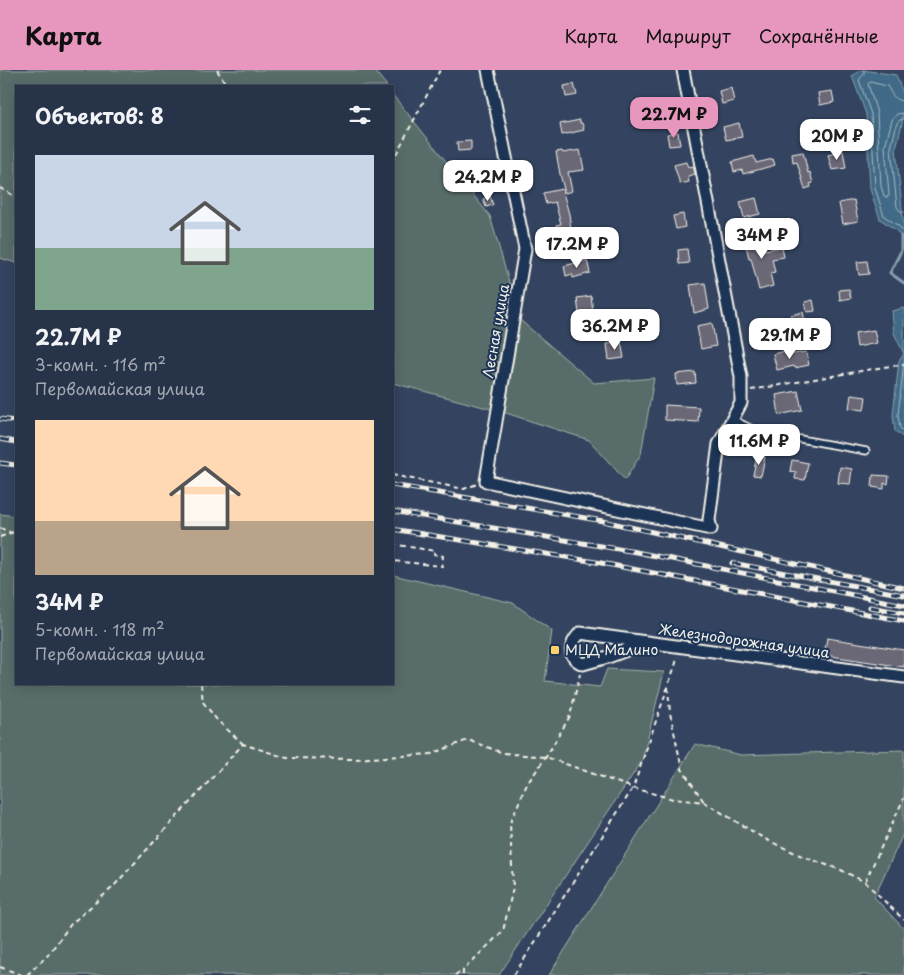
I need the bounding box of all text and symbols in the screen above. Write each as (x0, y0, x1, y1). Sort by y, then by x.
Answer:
text: Карта (25, 17, 102, 53)
text: Карта (565, 22, 617, 49)
text: Маршрут (645, 22, 731, 49)
text: Сохранённые (759, 22, 879, 49)
pin: 22.7M ₽ (628, 97, 720, 139)
text: Объектов: 8 (35, 99, 164, 131)
icon: filters (346, 101, 374, 129)
text: 22.7M ₽ (641, 101, 707, 125)
pin: 20M ₽ (802, 118, 872, 161)
text: 20M ₽ (811, 123, 863, 147)
pin: 24.2M ₽ (442, 160, 534, 202)
text: 24.2M ₽ (454, 164, 522, 188)
icon: home (160, 188, 250, 278)
pin: 34M ₽ (727, 218, 797, 260)
text: 34M ₽ (736, 222, 788, 246)
pin: 17.2M ₽ (531, 226, 623, 269)
text: 17.2M ₽ (546, 231, 608, 255)
street label: Лесная улица (477, 282, 514, 380)
pin: 36.2M ₽ (569, 308, 661, 351)
text: 36.2M ₽ (582, 313, 648, 337)
pin: 29.1M ₽ (744, 318, 836, 360)
text: 22.7M ₽ (35, 320, 121, 352)
text: 29.1M ₽ (760, 322, 820, 346)
text: 3-комн. · 116 m² (35, 352, 166, 376)
text: Первомайская улица (35, 376, 205, 400)
pin: 11.6M ₽ (713, 424, 805, 466)
text: 11.6M ₽ (729, 428, 789, 452)
icon: home (160, 453, 250, 543)
text: 34M ₽ (35, 585, 103, 617)
text: 5-комн. · 118 m² (35, 617, 165, 641)
street label: Железнодорожная улица (657, 618, 831, 663)
place label: МЦД Малино (565, 639, 659, 660)
text: Первомайская улица (35, 641, 205, 665)
marker: МЦД Малино (549, 644, 561, 656)

